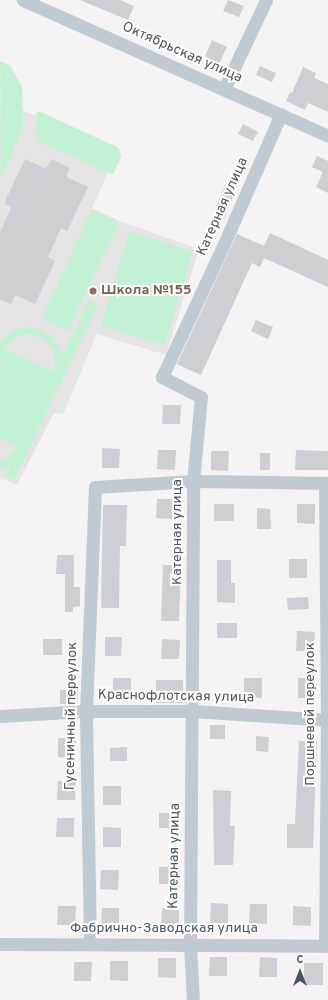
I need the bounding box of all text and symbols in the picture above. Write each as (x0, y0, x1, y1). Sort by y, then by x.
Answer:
street label: Октябрьская улица (119, 19, 245, 87)
street label: Катерная улица (194, 155, 252, 259)
place label: Школа №155 (101, 283, 192, 299)
marker: Школа №155 (88, 286, 98, 296)
street label: Катерная улица (170, 479, 186, 585)
street label: Гусеничный переулок (62, 642, 82, 790)
street label: Поршневой переулок (303, 642, 319, 786)
street label: Краснофлотская улица (98, 687, 254, 707)
street label: Катерная улица (166, 803, 184, 909)
street label: Фабрично-Заводская улица (70, 921, 258, 937)
north arrow (280, 952, 320, 992)
text: С (296, 953, 304, 967)

